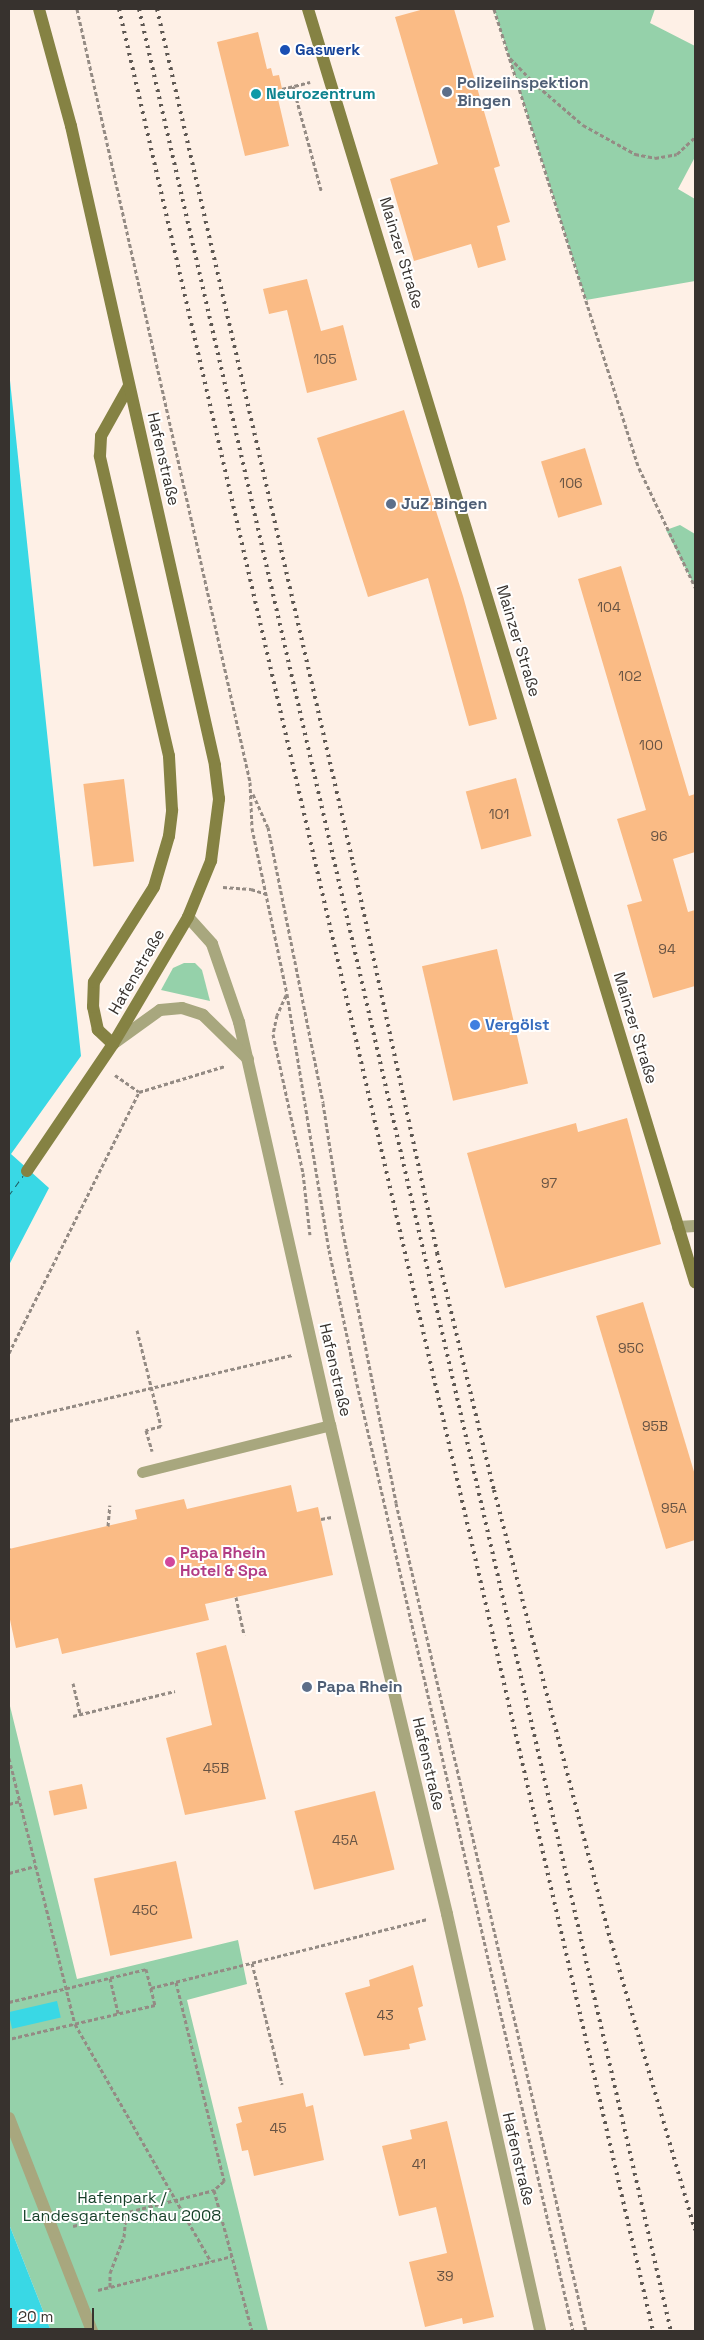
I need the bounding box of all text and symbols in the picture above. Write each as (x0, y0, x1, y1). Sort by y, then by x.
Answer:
place label: Gaswerk (295, 40, 360, 60)
marker: Gaswerk (279, 44, 291, 56)
place label: Polizeiinspektion Bingen (457, 73, 589, 111)
place label: Neurozentrum (266, 84, 376, 104)
marker: Polizeiinspektion Bingen (441, 86, 453, 98)
marker: Neurozentrum (250, 88, 262, 100)
street label: Mainzer Straße (375, 195, 427, 311)
house number: 105 (313, 351, 337, 367)
street label: Hafenstraße (143, 410, 183, 508)
house number: 106 (559, 475, 583, 491)
place label: JuZ Bingen (401, 494, 487, 514)
marker: JuZ Bingen (385, 498, 397, 510)
street label: Mainzer Straße (492, 583, 544, 699)
house number: 104 (597, 599, 621, 615)
house number: 102 (618, 668, 642, 684)
house number: 100 (639, 737, 663, 753)
house number: 101 (489, 806, 509, 822)
house number: 96 (650, 828, 668, 844)
street label: Hafenstraße (105, 926, 169, 1018)
house number: 94 (658, 941, 676, 957)
street label: Mainzer Straße (609, 970, 661, 1086)
place label: Vergölst (485, 1015, 549, 1035)
marker: Vergölst (469, 1019, 481, 1031)
house number: 97 (541, 1175, 557, 1191)
street label: Hafenstraße (315, 1321, 355, 1419)
house number: 95C (618, 1340, 644, 1356)
house number: 95B (642, 1418, 668, 1434)
house number: 95A (661, 1500, 687, 1516)
place label: Papa Rhein Hotel & Spa (180, 1543, 267, 1581)
marker: Papa Rhein Hotel & Spa (164, 1556, 176, 1568)
place label: Papa Rhein (317, 1677, 403, 1697)
marker: Papa Rhein (301, 1681, 313, 1693)
street label: Hafenstraße (408, 1715, 448, 1813)
house number: 45B (203, 1760, 229, 1776)
house number: 45A (332, 1832, 358, 1848)
house number: 45C (132, 1902, 158, 1918)
house number: 43 (376, 2007, 394, 2023)
street label: Hafenstraße (498, 2110, 538, 2208)
house number: 45 (269, 2120, 287, 2136)
house number: 41 (412, 2156, 426, 2172)
park label: Hafenpark / Landesgartenschau 2008 (23, 2188, 221, 2226)
house number: 39 (436, 2268, 454, 2284)
scale bar (12, 2298, 96, 2330)
text: 20 m (18, 2307, 53, 2326)

